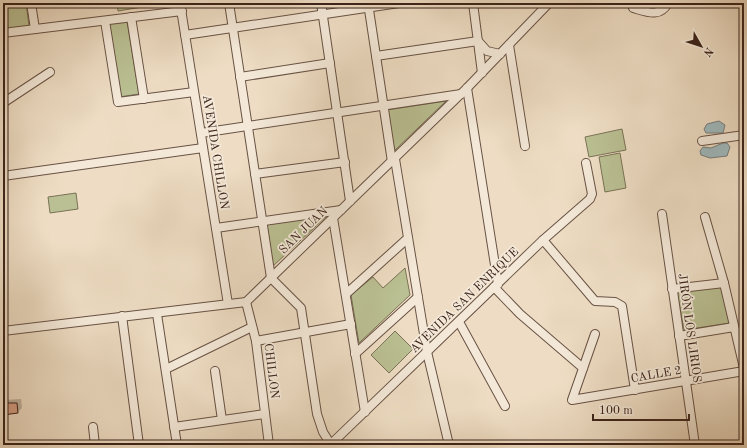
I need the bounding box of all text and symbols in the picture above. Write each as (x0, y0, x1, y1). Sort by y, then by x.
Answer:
north arrow (681, 26, 721, 66)
text: N (700, 45, 715, 59)
street label: AVENIDA CHILLON (200, 94, 230, 210)
street label: SAN JUAN (277, 205, 330, 257)
street label: AVENIDA SAN ENRIQUE (408, 246, 521, 356)
street label: JIRÓN LOS LIRIOS (675, 272, 707, 383)
street label: CHILLON (262, 343, 280, 400)
street label: CALLE 2 (630, 365, 682, 385)
scale bar (593, 396, 689, 422)
text: 100 m (599, 405, 633, 417)

